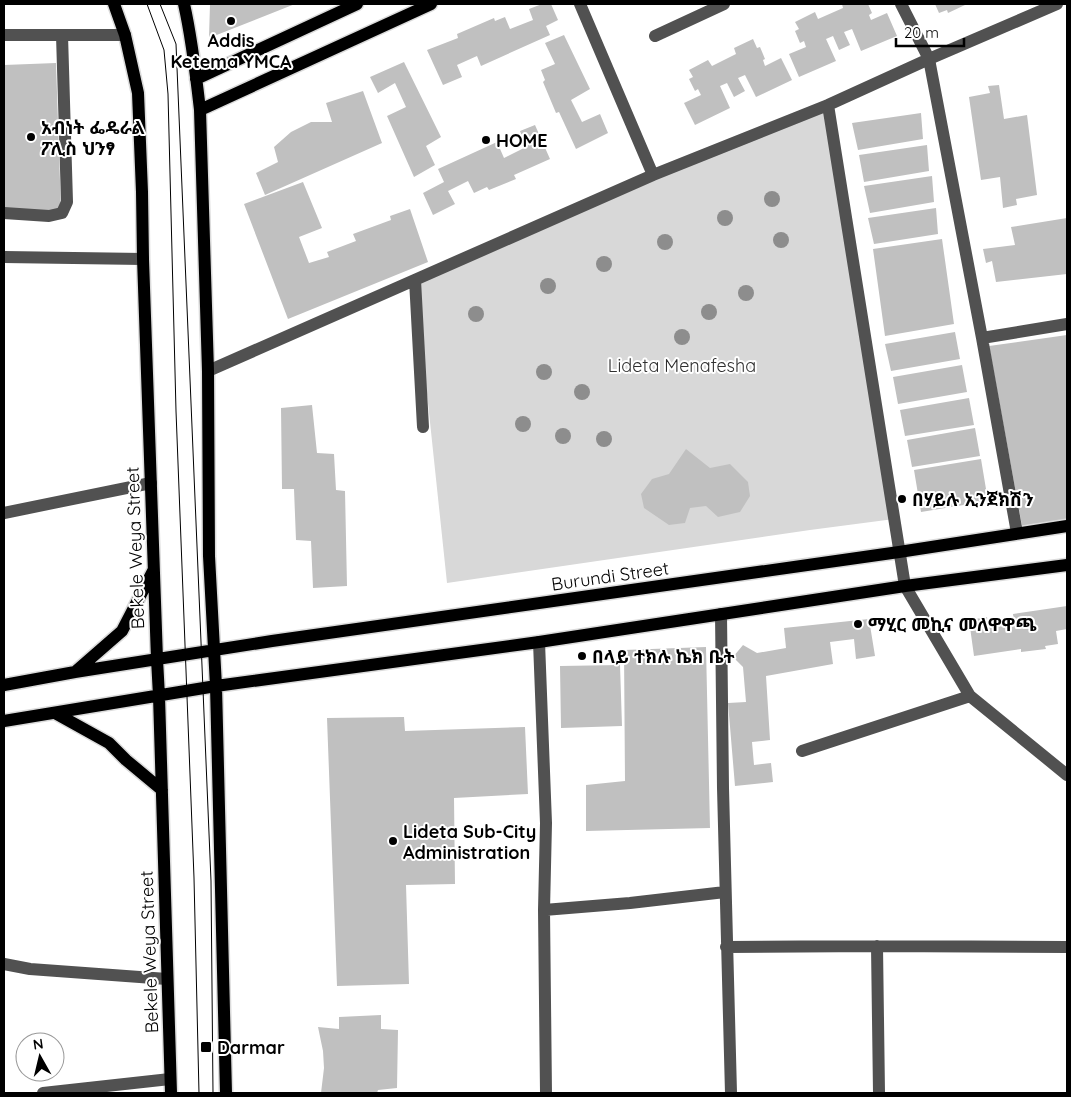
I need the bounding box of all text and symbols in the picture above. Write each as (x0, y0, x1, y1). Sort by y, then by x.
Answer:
marker: Addis Ketema YMCA (225, 15, 237, 27)
scale bar (896, 15, 964, 47)
text: 20 m (904, 23, 939, 42)
place label: Addis Ketema YMCA (170, 29, 292, 73)
place label: አብነት ፌዴራል ፖሊስ ህንፃ (41, 116, 145, 160)
place label: HOME (496, 129, 548, 152)
marker: አብነት ፌዴራል ፖሊስ ህንፃ (25, 131, 37, 143)
marker: HOME (480, 134, 492, 146)
park label: Lideta Menafesha (608, 354, 756, 377)
street label: Bekele Weya Street (121, 466, 149, 630)
place label: በሃይሉ ኢንጀክሽን (912, 488, 1034, 511)
marker: በሃይሉ ኢንጀክሽን (896, 493, 908, 505)
street label: Burundi Street (550, 556, 670, 596)
place label: ማሂር መኪና መለዋዋጫ (868, 613, 1037, 636)
marker: ማሂር መኪና መለዋዋጫ (852, 618, 864, 630)
place label: በላይ ተክሉ ኬክ ቤት (592, 645, 735, 668)
marker: በላይ ተክሉ ኬክ ቤት (576, 650, 588, 662)
place label: Lideta Sub-City Administration (403, 820, 536, 864)
marker: Lideta Sub-City Administration (387, 835, 399, 847)
street label: Bekele Weya Street (135, 870, 163, 1034)
north arrow (15, 1032, 65, 1082)
text: N (32, 1034, 45, 1054)
place label: Darmar (217, 1036, 285, 1059)
marker: Darmar (199, 1040, 213, 1054)

